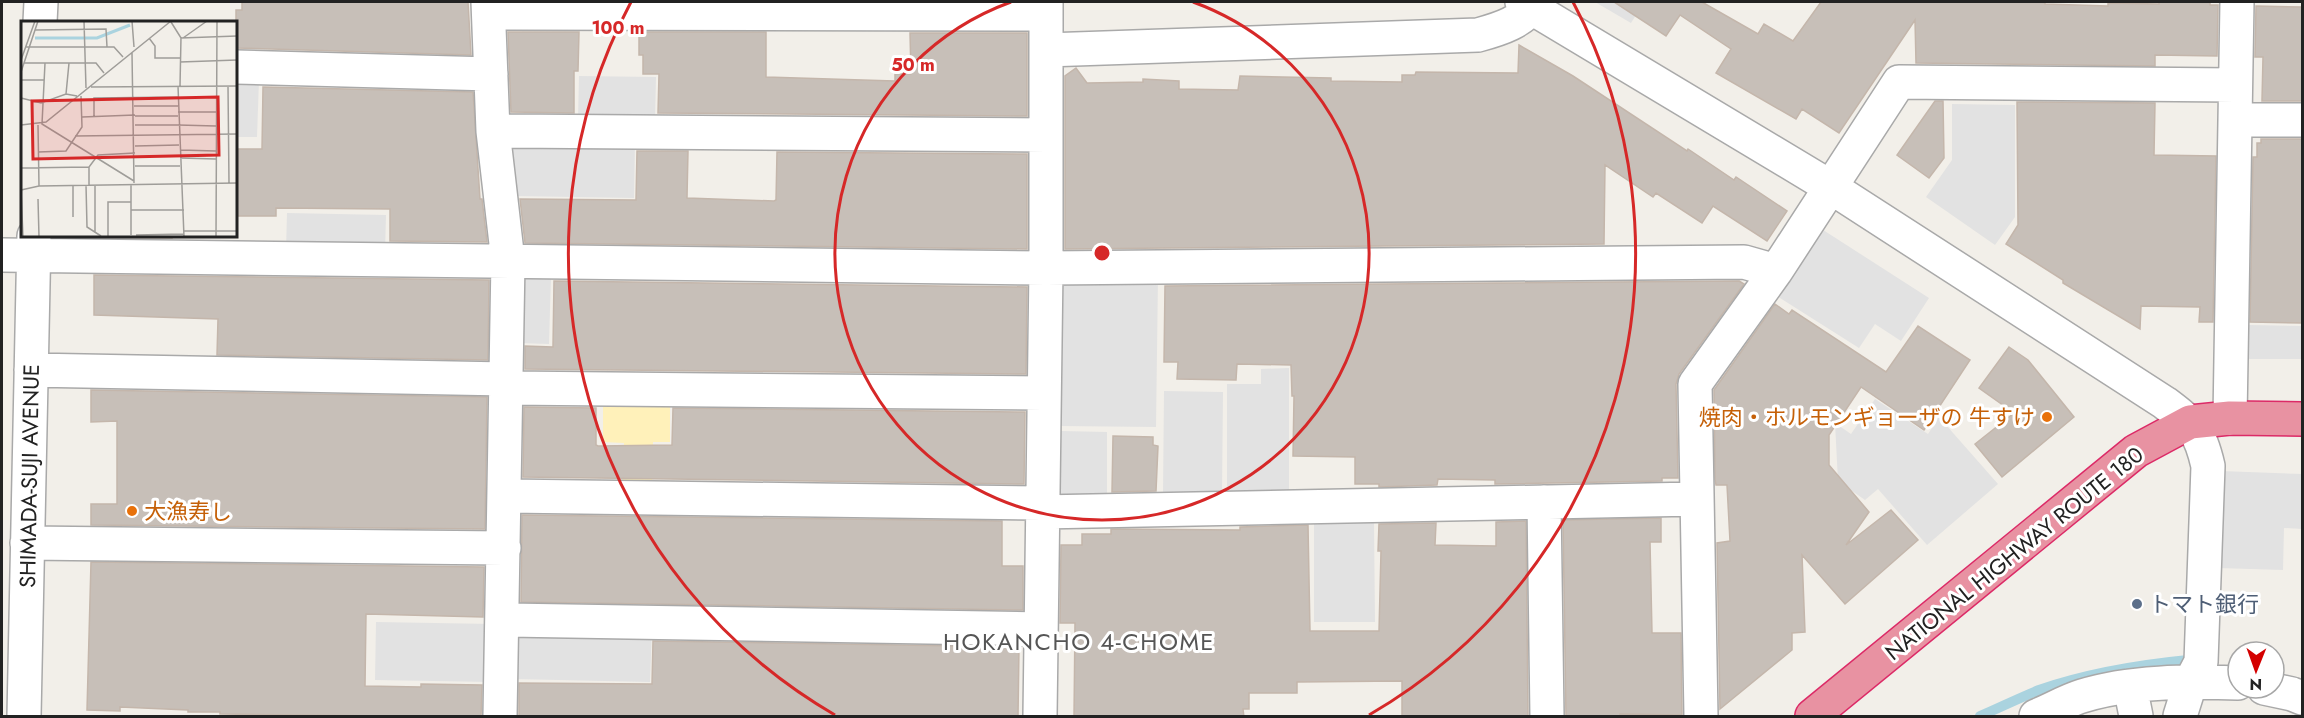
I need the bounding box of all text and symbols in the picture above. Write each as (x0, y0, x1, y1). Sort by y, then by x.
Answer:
text: 100 m (591, 15, 645, 41)
inset map (21, 21, 237, 237)
text: 50 m (891, 52, 935, 78)
centre of rings (1092, 243, 1112, 263)
street label: SHIMADA-SUJI AVENUE (11, 364, 47, 588)
place label: 焼肉・ホルモンギョーザの 牛すけ (1699, 401, 2035, 433)
marker: 焼肉・ホルモンギョーザの 牛すけ (2040, 410, 2054, 424)
street label: NATIONAL HIGHWAY ROUTE 180 (1878, 439, 2150, 667)
place label: 大漁寿し (144, 495, 232, 527)
marker: 大漁寿し (125, 504, 139, 518)
place label: トマト銀行 (2149, 588, 2259, 620)
marker: トマト銀行 (2130, 597, 2144, 611)
district label: HOKANCHO 4-CHOME (943, 624, 1215, 659)
north arrow (2226, 640, 2286, 700)
text: N (2249, 673, 2262, 696)

